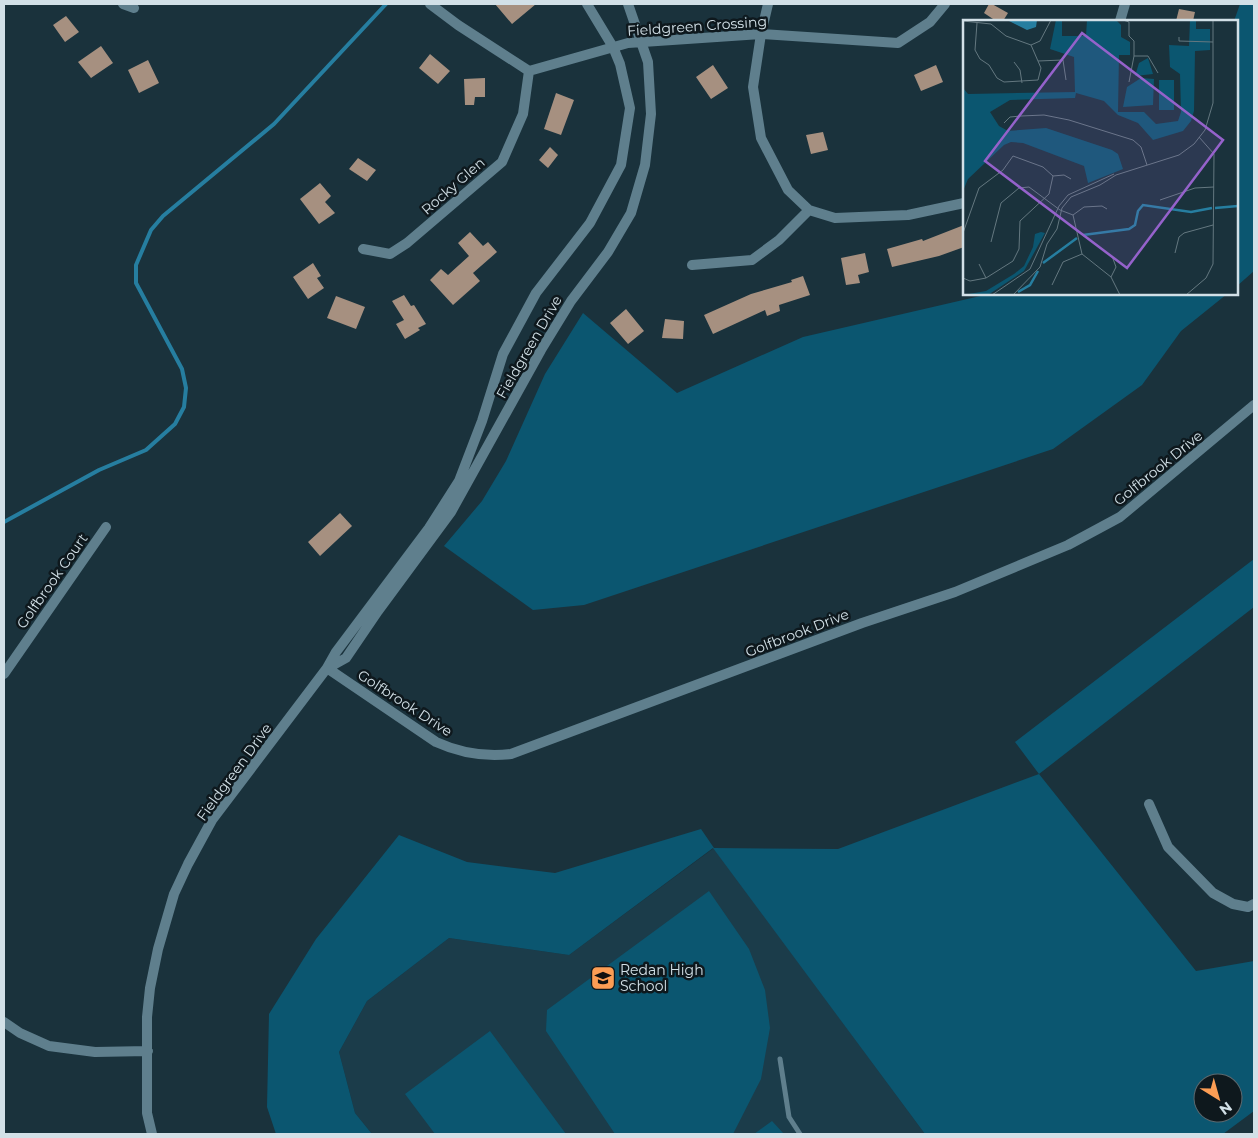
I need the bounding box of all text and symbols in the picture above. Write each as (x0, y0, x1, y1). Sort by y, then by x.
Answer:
street label: Fieldgreen Crossing (627, 12, 767, 40)
inset map (963, 20, 1238, 295)
street label: Rocky Glen (417, 153, 489, 219)
street label: Fieldgreen Drive (492, 292, 566, 402)
street label: Golfbrook Drive (1110, 427, 1206, 509)
street label: Golfbrook Court (13, 530, 92, 632)
street label: Golfbrook Drive (743, 605, 851, 661)
street label: Golfbrook Drive (354, 666, 456, 740)
street label: Fieldgreen Drive (193, 720, 275, 824)
place label: Redan High School (620, 961, 704, 995)
school or university icon: Redan High School (590, 965, 616, 991)
north arrow (1193, 1073, 1243, 1123)
text: N (1216, 1098, 1236, 1119)

